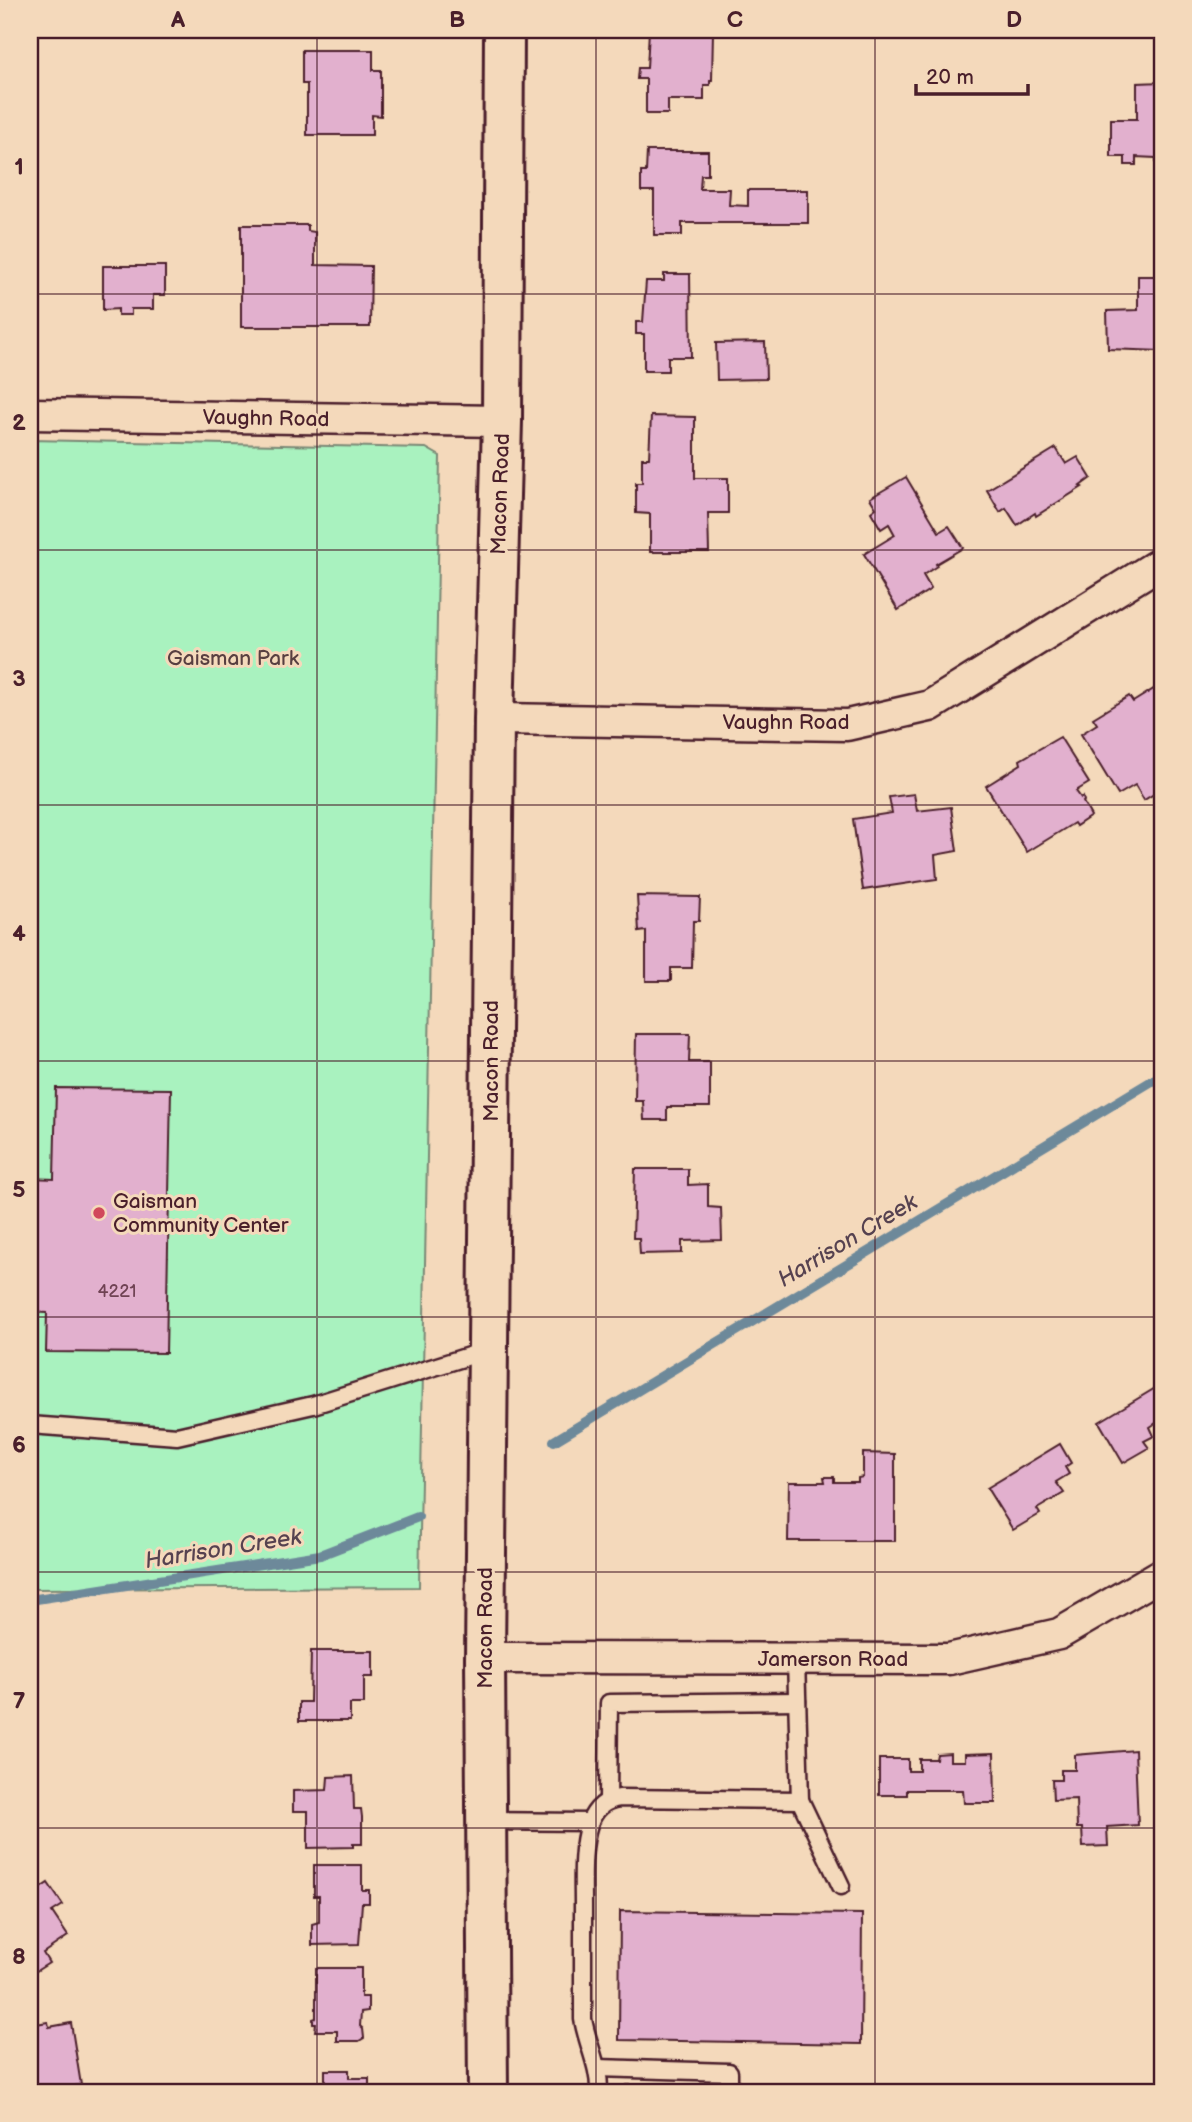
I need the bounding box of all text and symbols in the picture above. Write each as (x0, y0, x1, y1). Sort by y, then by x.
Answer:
text: A (170, 6, 186, 34)
text: B (449, 6, 465, 34)
text: C (727, 6, 743, 34)
text: D (1006, 6, 1022, 34)
scale bar (916, 52, 1028, 96)
text: 20 m (926, 65, 974, 90)
text: 1 (14, 153, 24, 181)
street label: Vaughn Road (202, 405, 330, 432)
text: 2 (12, 409, 26, 437)
street label: Macon Road (486, 433, 515, 555)
park label: Gaisman Park (167, 646, 300, 671)
text: 3 (12, 665, 26, 693)
street label: Vaughn Road (723, 710, 849, 735)
text: 4 (12, 920, 26, 948)
street label: Macon Road (479, 1000, 504, 1122)
text: 5 (12, 1176, 26, 1204)
water label: Harrison Creek (773, 1188, 923, 1294)
place label: Gaisman Community Center (113, 1189, 289, 1238)
marker: Gaisman Community Center (91, 1205, 107, 1221)
house number: 4221 (98, 1281, 136, 1302)
text: 6 (12, 1431, 26, 1459)
water label: Harrison Creek (143, 1523, 304, 1575)
street label: Macon Road (473, 1567, 498, 1689)
street label: Jamerson Road (758, 1647, 908, 1672)
text: 7 (13, 1687, 26, 1715)
text: 8 (12, 1943, 26, 1971)

